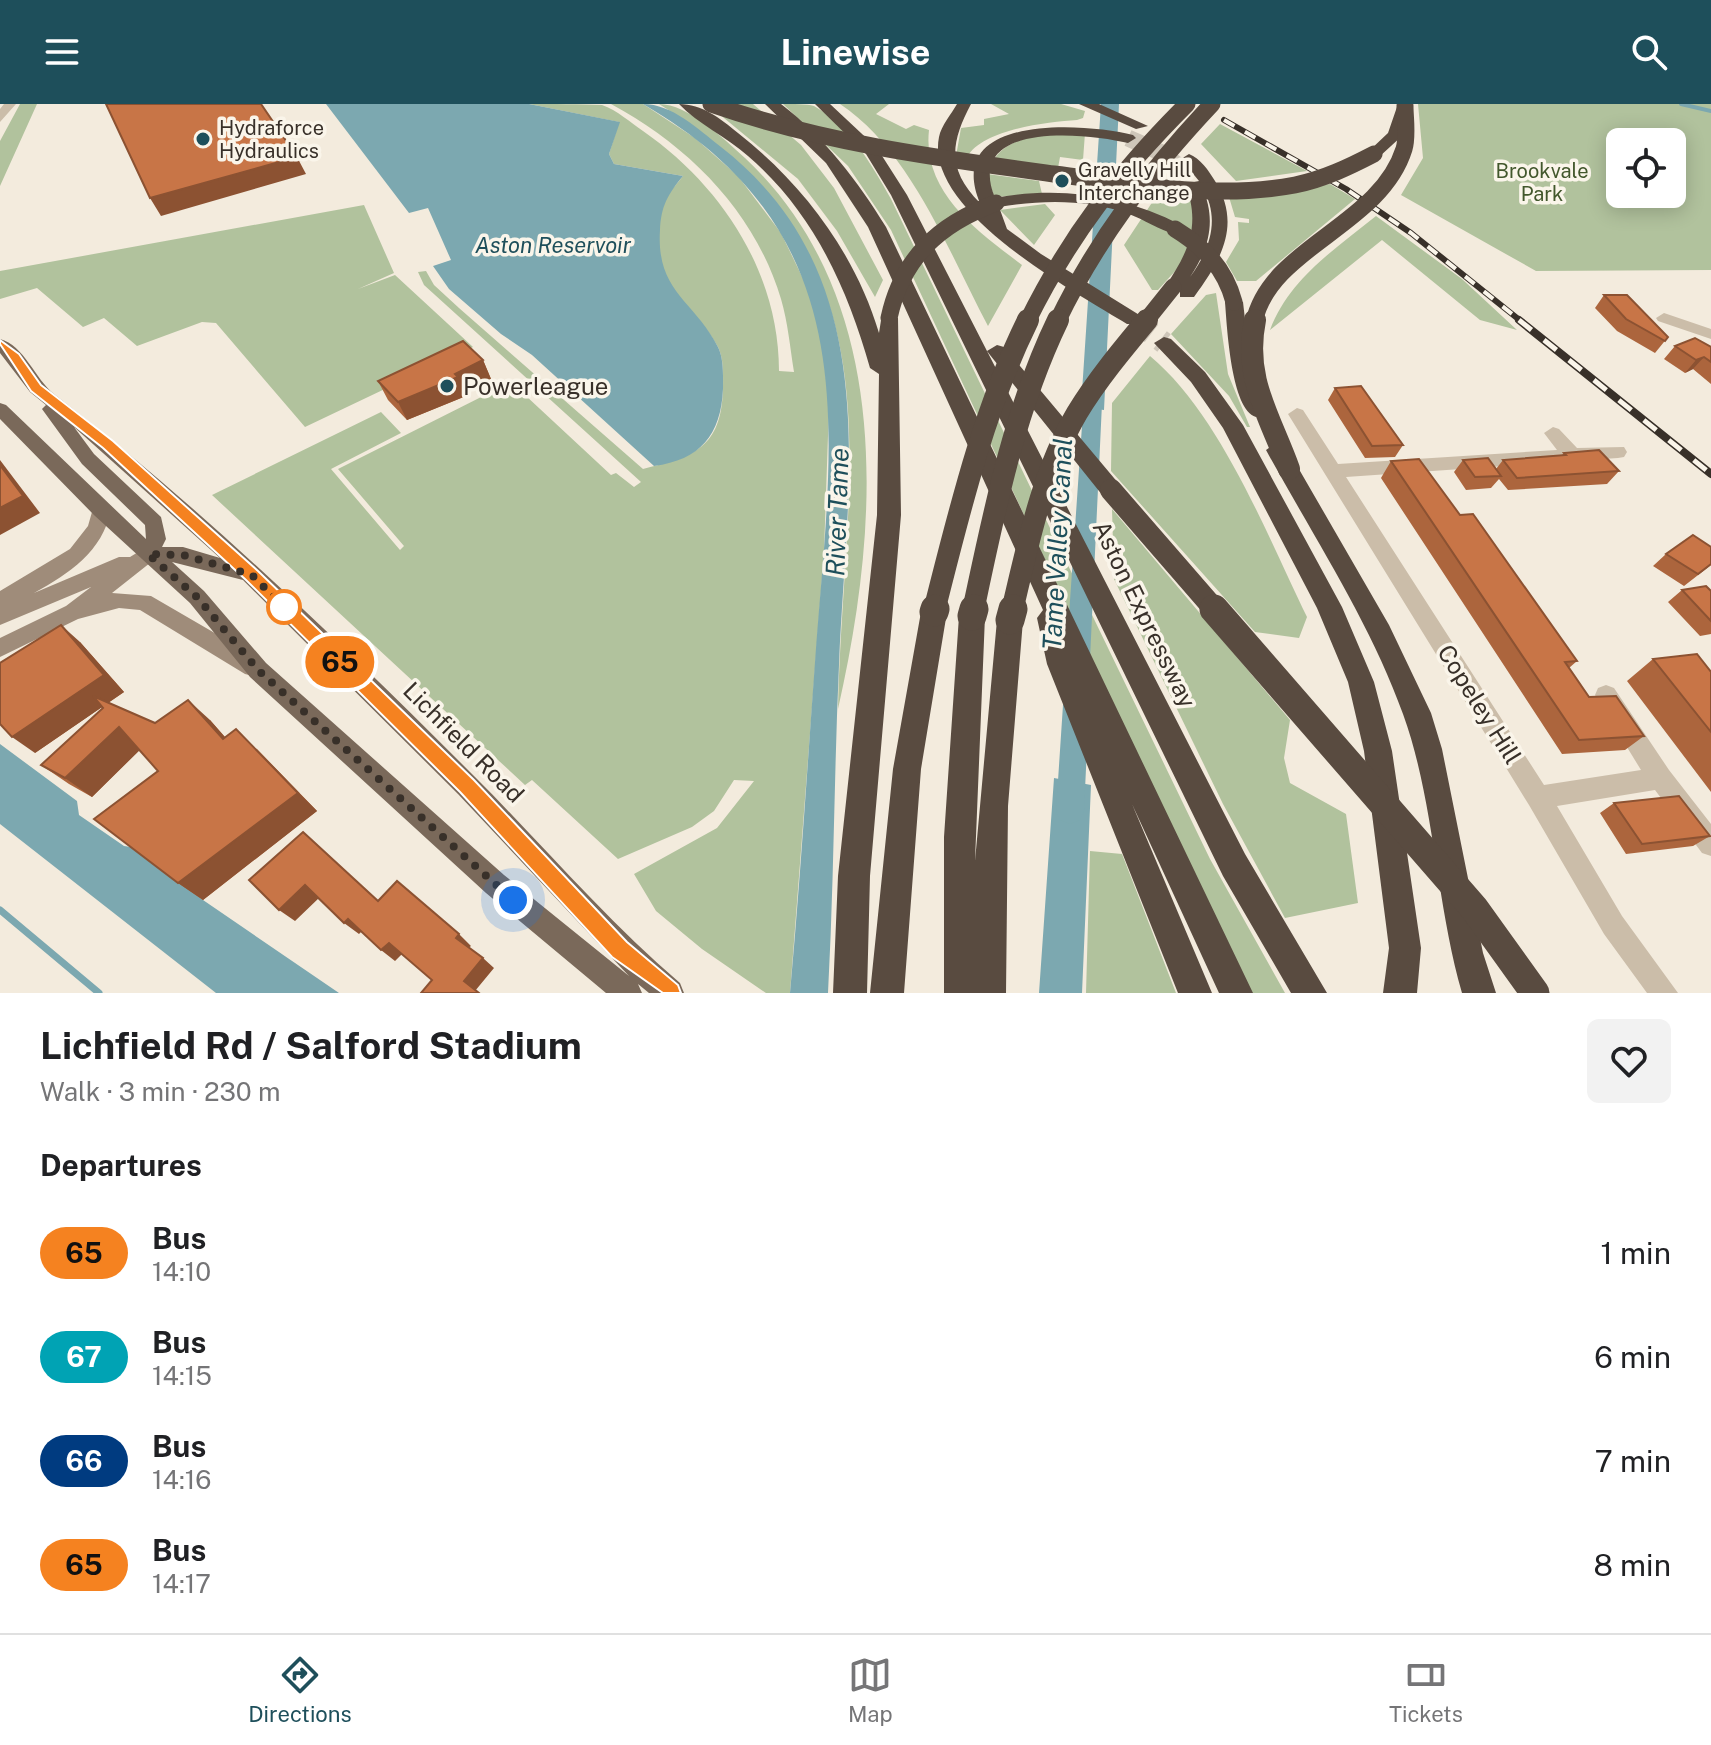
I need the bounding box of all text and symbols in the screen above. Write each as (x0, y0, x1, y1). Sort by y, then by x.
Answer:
icon: menu (40, 30, 84, 74)
icon: search (1627, 30, 1671, 74)
text: Linewise (781, 31, 930, 73)
place label: Hydraforce Hydraulics (219, 116, 324, 163)
map controls (1606, 128, 1686, 208)
button: locate (1606, 128, 1686, 208)
marker: Hydraforce Hydraulics (194, 130, 212, 148)
place label: Gravelly Hill Interchange (1078, 158, 1191, 205)
park label: Brookvale Park (1496, 159, 1589, 206)
marker: Gravelly Hill Interchange (1053, 172, 1071, 190)
water label: Aston Reservoir (475, 232, 632, 258)
place label: Powerleague (463, 372, 608, 400)
marker: Powerleague (438, 377, 456, 395)
water label: Tame Valley Canal (1036, 437, 1078, 651)
water label: River Tame (819, 447, 855, 577)
street label: Aston Expressway (1088, 516, 1202, 712)
unlabelled marker (267, 590, 301, 624)
line badge: 65 (304, 636, 376, 688)
street label: Copeley Hill (1432, 639, 1528, 769)
text: 65 (321, 645, 359, 678)
street label: Lichfield Road (398, 676, 530, 808)
your location (493, 880, 533, 920)
button: heart (1587, 1019, 1671, 1103)
text: Lichfield Rd / Salford Stadium (40, 1023, 582, 1068)
text: Walk · 3 min · 230 m (40, 1076, 280, 1107)
text: Departures (40, 1147, 202, 1183)
text: Bus (152, 1220, 206, 1256)
text: 1 min (1601, 1235, 1671, 1271)
text: 65 (65, 1236, 103, 1269)
text: 14:10 (152, 1256, 211, 1287)
text: Bus (152, 1324, 206, 1360)
text: 6 min (1594, 1339, 1671, 1375)
text: 67 (66, 1340, 102, 1373)
text: 14:15 (152, 1360, 212, 1391)
text: Bus (152, 1428, 206, 1464)
text: 7 min (1595, 1443, 1671, 1479)
text: 66 (66, 1444, 102, 1477)
text: 14:16 (152, 1464, 212, 1495)
text: Bus (152, 1532, 206, 1568)
text: 8 min (1593, 1547, 1671, 1583)
text: 65 (65, 1548, 103, 1581)
text: 14:17 (152, 1568, 211, 1599)
tab: Directions (248, 1653, 352, 1727)
tab: Map (848, 1653, 893, 1727)
tab: Tickets (1389, 1653, 1463, 1727)

